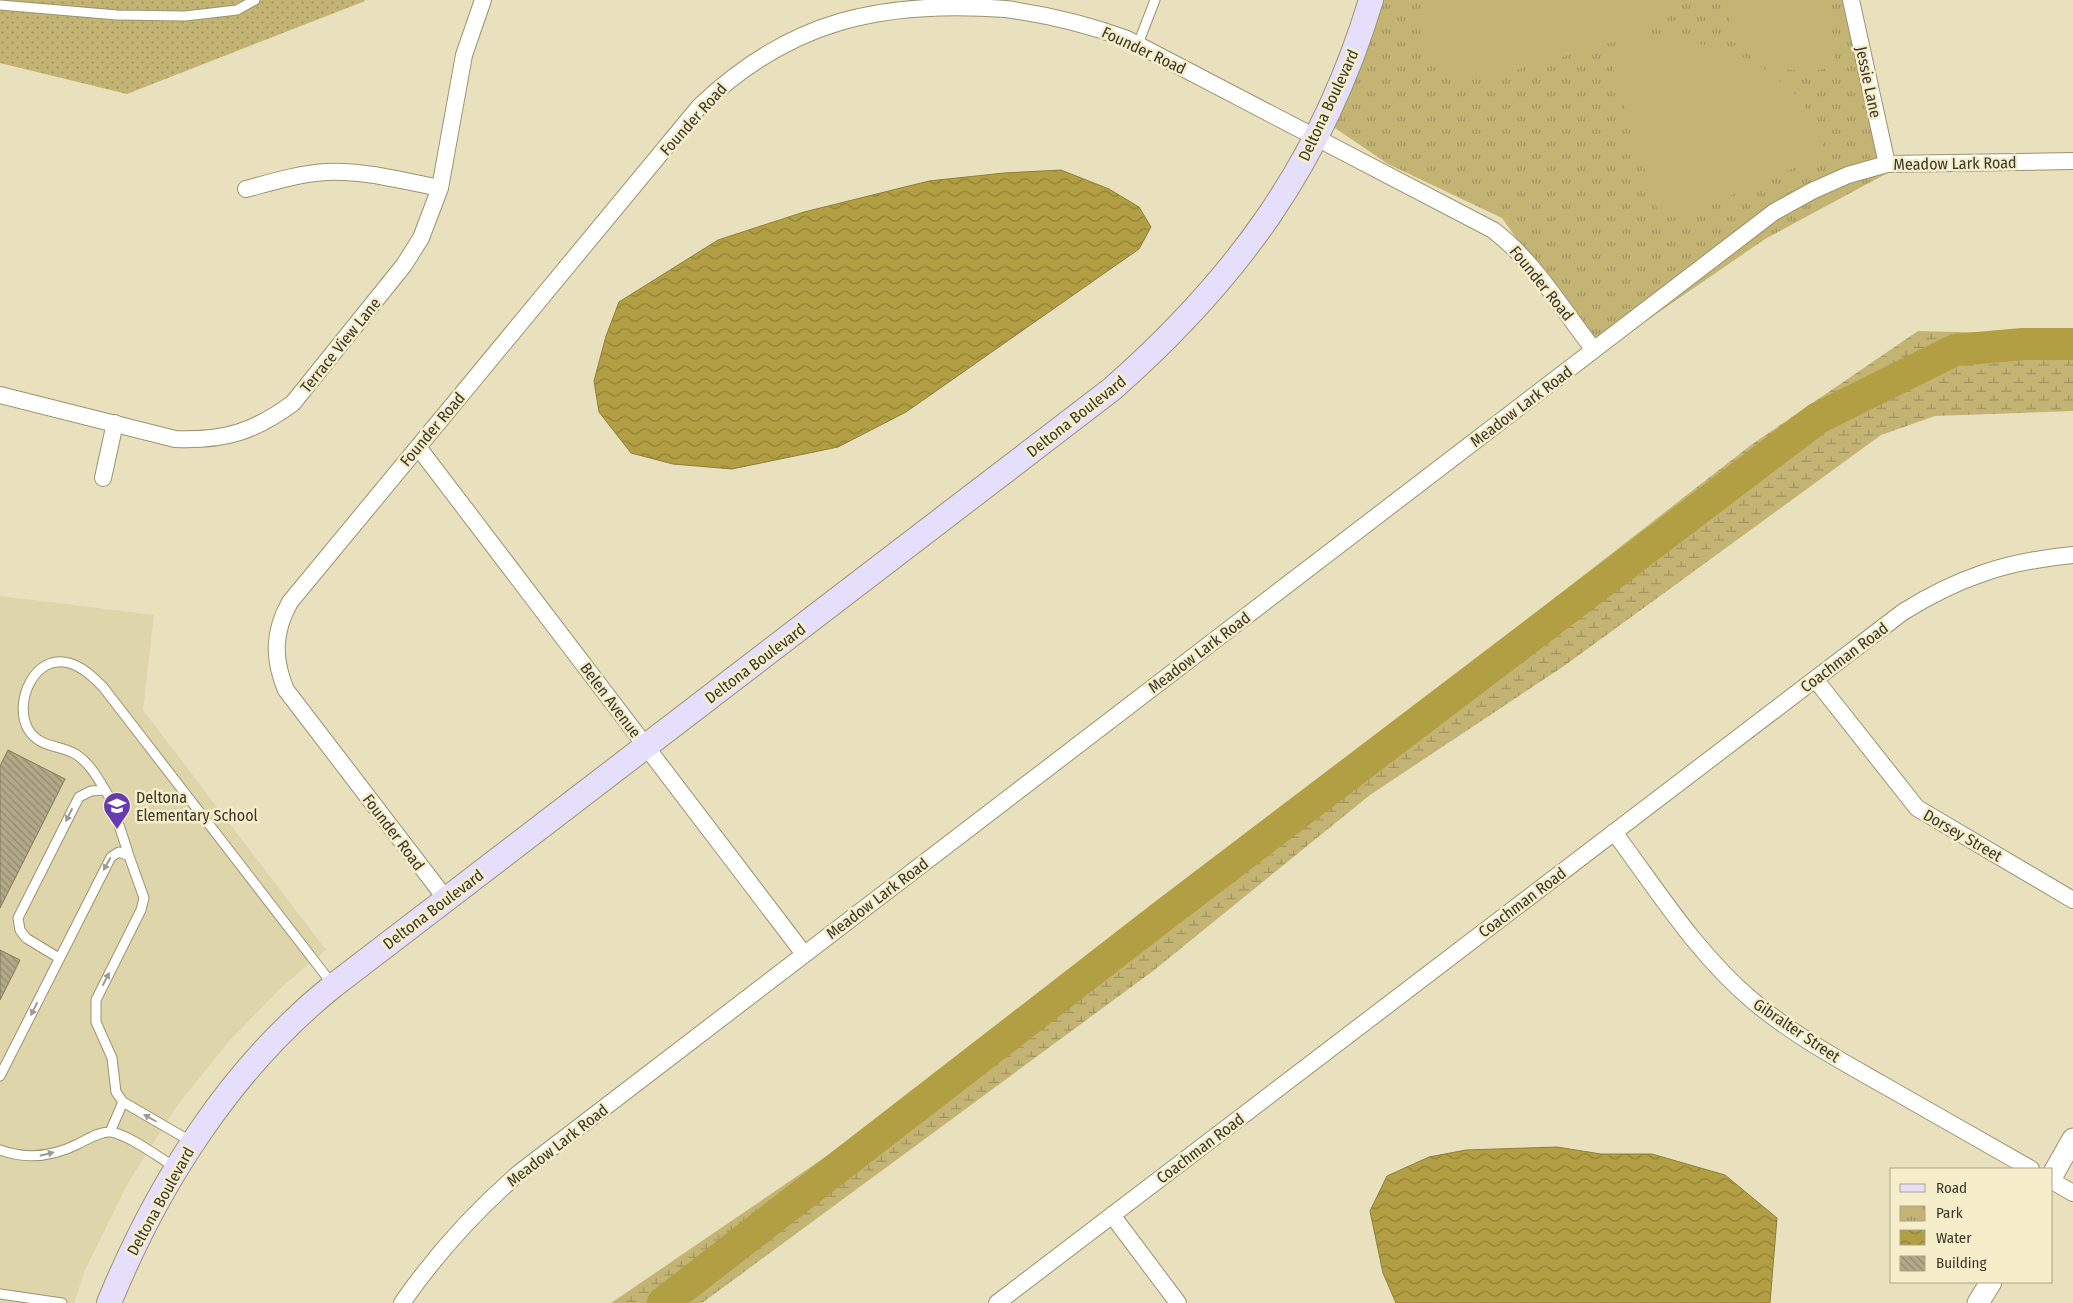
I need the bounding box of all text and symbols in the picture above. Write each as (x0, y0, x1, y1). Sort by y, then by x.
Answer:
street label: Founder Road (1099, 23, 1189, 78)
street label: Jessie Lane (1852, 45, 1885, 120)
street label: Deltona Boulevard (1294, 46, 1363, 164)
street label: Founder Road (656, 79, 731, 159)
street label: Meadow Lark Road (1893, 153, 2017, 174)
street label: Founder Road (1506, 242, 1578, 325)
street label: Terrace View Lane (296, 294, 385, 397)
street label: Meadow Lark Road (1466, 362, 1576, 451)
street label: Deltona Boulevard (1023, 372, 1130, 461)
street label: Founder Road (396, 388, 469, 470)
street label: Meadow Lark Road (1144, 608, 1254, 697)
street label: Coachman Road (1797, 618, 1892, 696)
street label: Deltona Boulevard (701, 619, 809, 707)
street label: Belen Avenue (576, 659, 645, 742)
place label: Deltona Elementary School (136, 788, 258, 825)
street label: Founder Road (359, 790, 428, 874)
school or university icon: Deltona Elementary School (102, 791, 132, 830)
street label: Dorsey Street (1920, 805, 2006, 866)
one-way arrow (65, 808, 73, 823)
street label: Meadow Lark Road (822, 854, 932, 943)
one-way arrow (103, 857, 111, 871)
street label: Coachman Road (1475, 863, 1570, 941)
street label: Deltona Boulevard (379, 865, 487, 953)
one-way arrow (102, 972, 110, 987)
street label: Gibralter Street (1750, 994, 1844, 1067)
one-way arrow (29, 1001, 38, 1016)
street label: Meadow Lark Road (503, 1100, 612, 1191)
street label: Coachman Road (1153, 1109, 1248, 1187)
one-way arrow (144, 1113, 157, 1122)
street label: Deltona Boulevard (123, 1144, 198, 1259)
one-way arrow (40, 1150, 55, 1158)
legend (1890, 1168, 2053, 1283)
text: Road (1936, 1179, 1967, 1197)
text: Park (1936, 1204, 1963, 1222)
text: Water (1936, 1229, 1972, 1247)
text: Building (1936, 1254, 1987, 1272)

